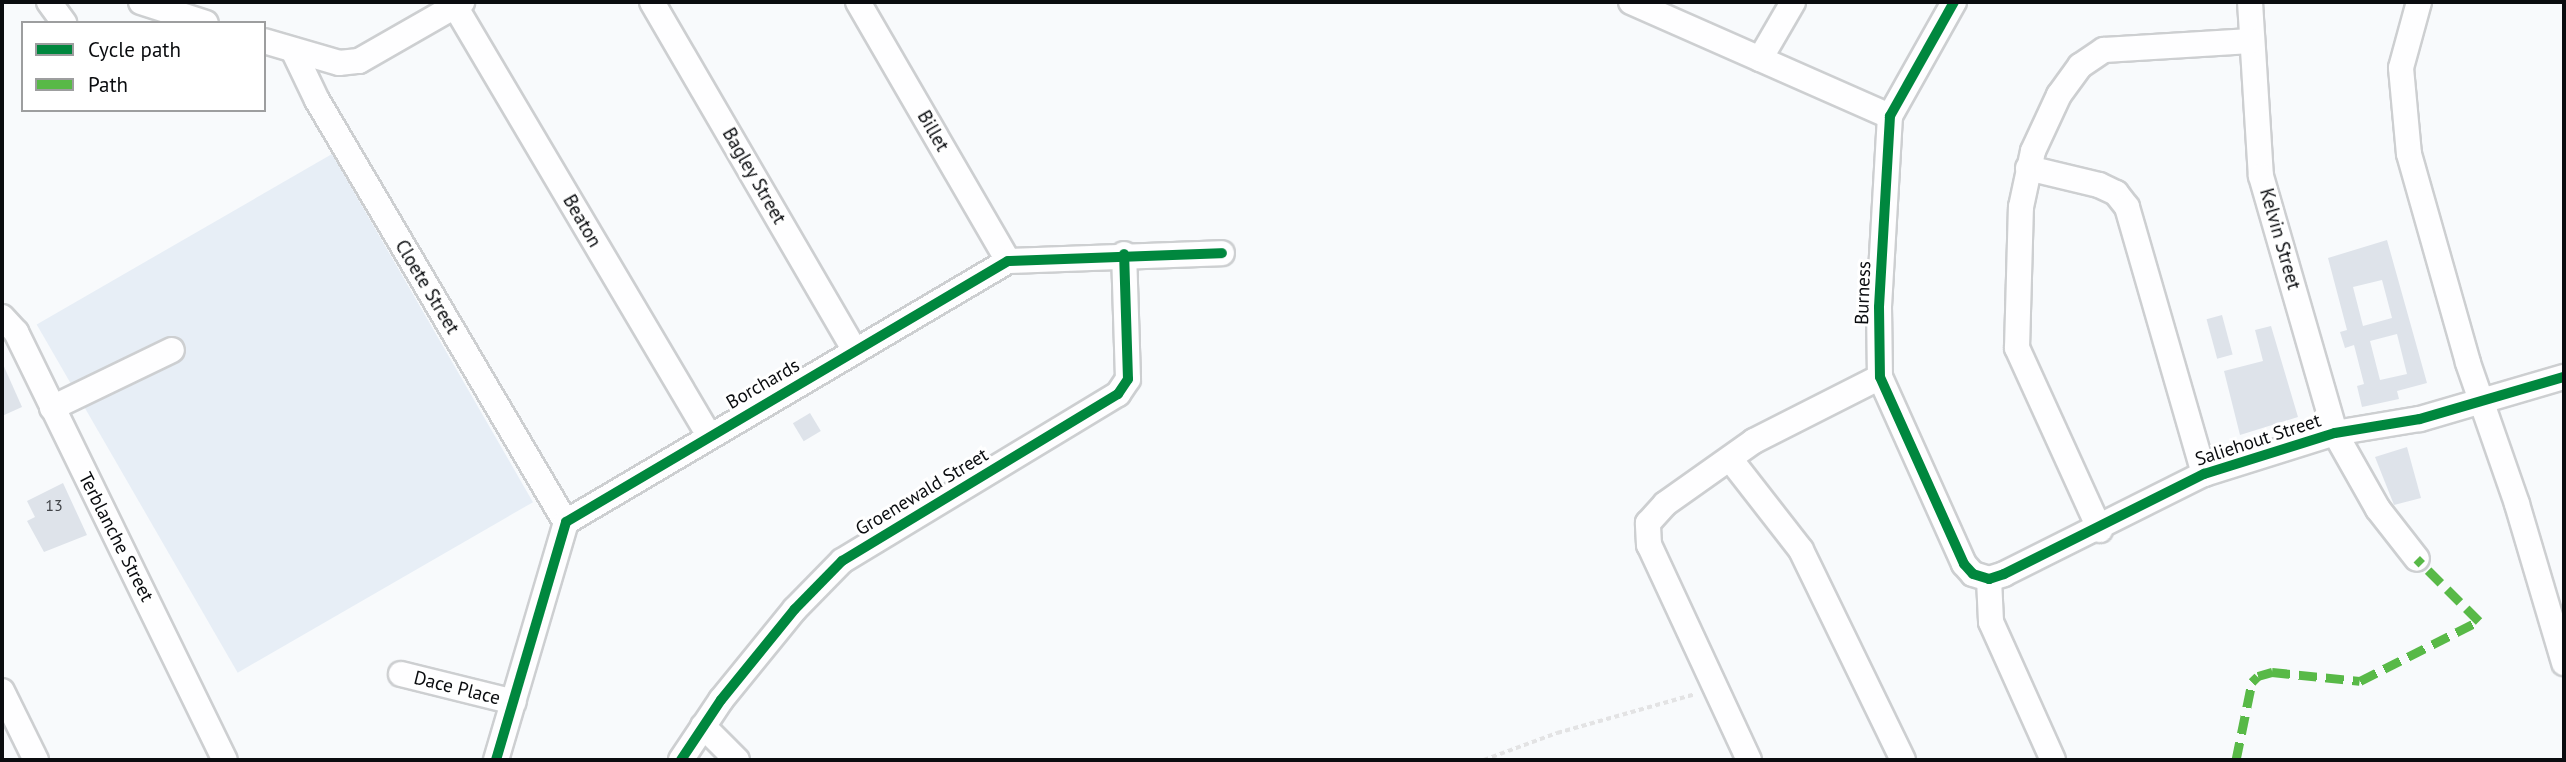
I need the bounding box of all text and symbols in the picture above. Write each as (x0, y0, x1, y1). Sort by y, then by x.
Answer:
legend (21, 21, 266, 112)
text: Cycle path (88, 36, 181, 63)
text: Path (88, 71, 128, 98)
street label: Billet (912, 107, 954, 155)
street label: Bagley Street (717, 124, 791, 228)
street label: Kelvin Street (2255, 186, 2305, 292)
street label: Beaton (558, 191, 606, 251)
street label: Cloete Street (390, 236, 464, 338)
street label: Burness (1850, 261, 1876, 325)
street label: Borchards (722, 354, 804, 414)
street label: Saliehout Street (2192, 409, 2324, 471)
street label: Groenewald Street (852, 443, 992, 541)
street label: Terblanche Street (74, 469, 158, 605)
house number: 13 (45, 495, 63, 515)
street label: Dace Place (412, 666, 502, 710)

